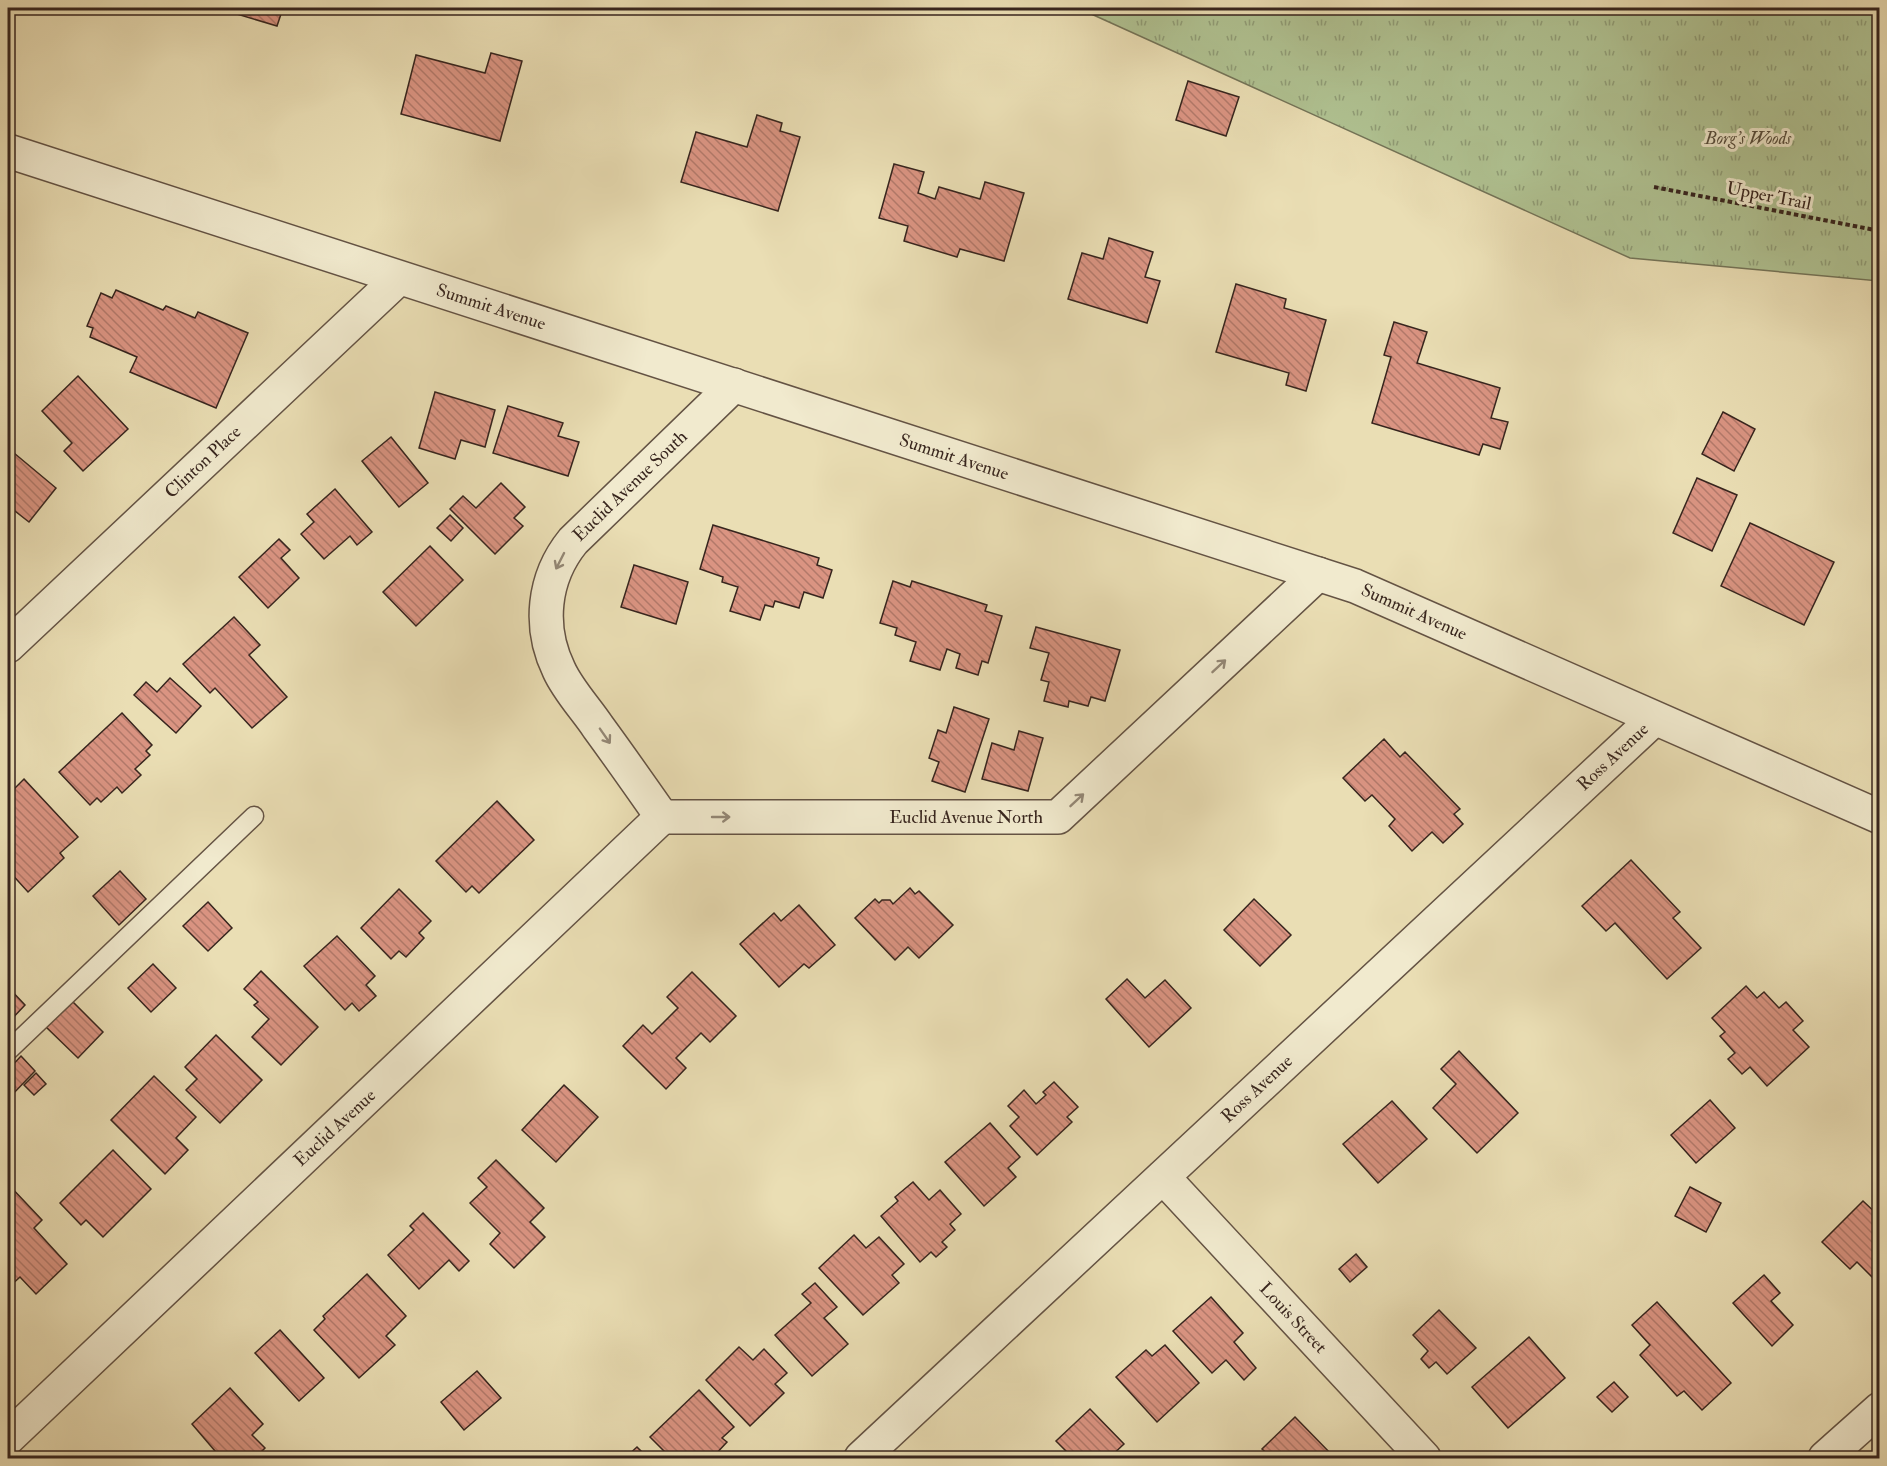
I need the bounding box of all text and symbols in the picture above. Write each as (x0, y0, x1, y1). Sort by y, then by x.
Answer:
park label: Borg's Woods (1704, 127, 1792, 150)
street label: Upper Trail (1725, 177, 1814, 216)
street label: Summit Avenue (433, 279, 549, 336)
street label: Clinton Place (160, 420, 247, 503)
street label: Euclid Avenue South (568, 425, 693, 547)
street label: Summit Avenue (896, 429, 1012, 486)
one-way arrow (554, 551, 565, 569)
street label: Summit Avenue (1357, 578, 1471, 646)
one-way arrow (1212, 659, 1227, 674)
street label: Ross Avenue (1572, 718, 1654, 796)
one-way arrow (599, 728, 611, 744)
one-way arrow (1069, 793, 1084, 807)
street label: Euclid Avenue North (889, 806, 1043, 829)
one-way arrow (710, 811, 730, 823)
street label: Ross Avenue (1216, 1050, 1298, 1128)
street label: Euclid Avenue (289, 1084, 381, 1172)
street label: Louis Street (1254, 1278, 1332, 1359)

